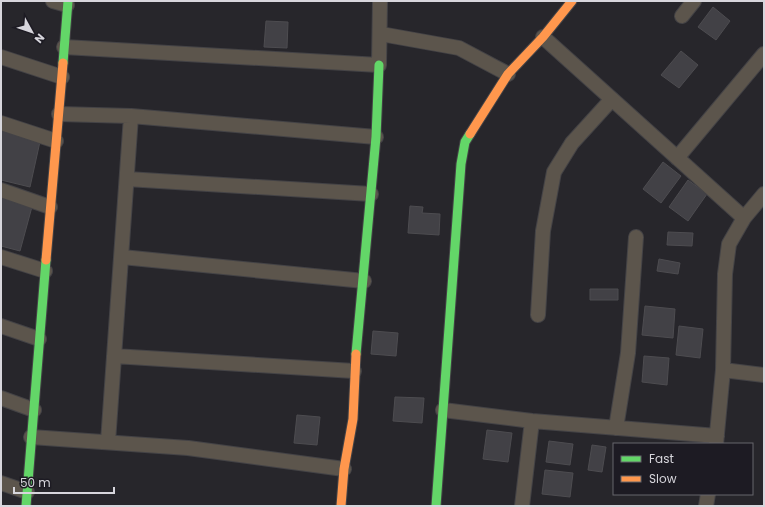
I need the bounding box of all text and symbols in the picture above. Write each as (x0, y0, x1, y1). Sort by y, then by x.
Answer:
north arrow (12, 12, 52, 52)
text: N (31, 30, 48, 47)
legend (613, 443, 753, 495)
text: Fast (649, 450, 674, 467)
scale bar (14, 469, 114, 495)
text: Slow (649, 470, 677, 487)
text: 50 m (20, 474, 51, 491)

